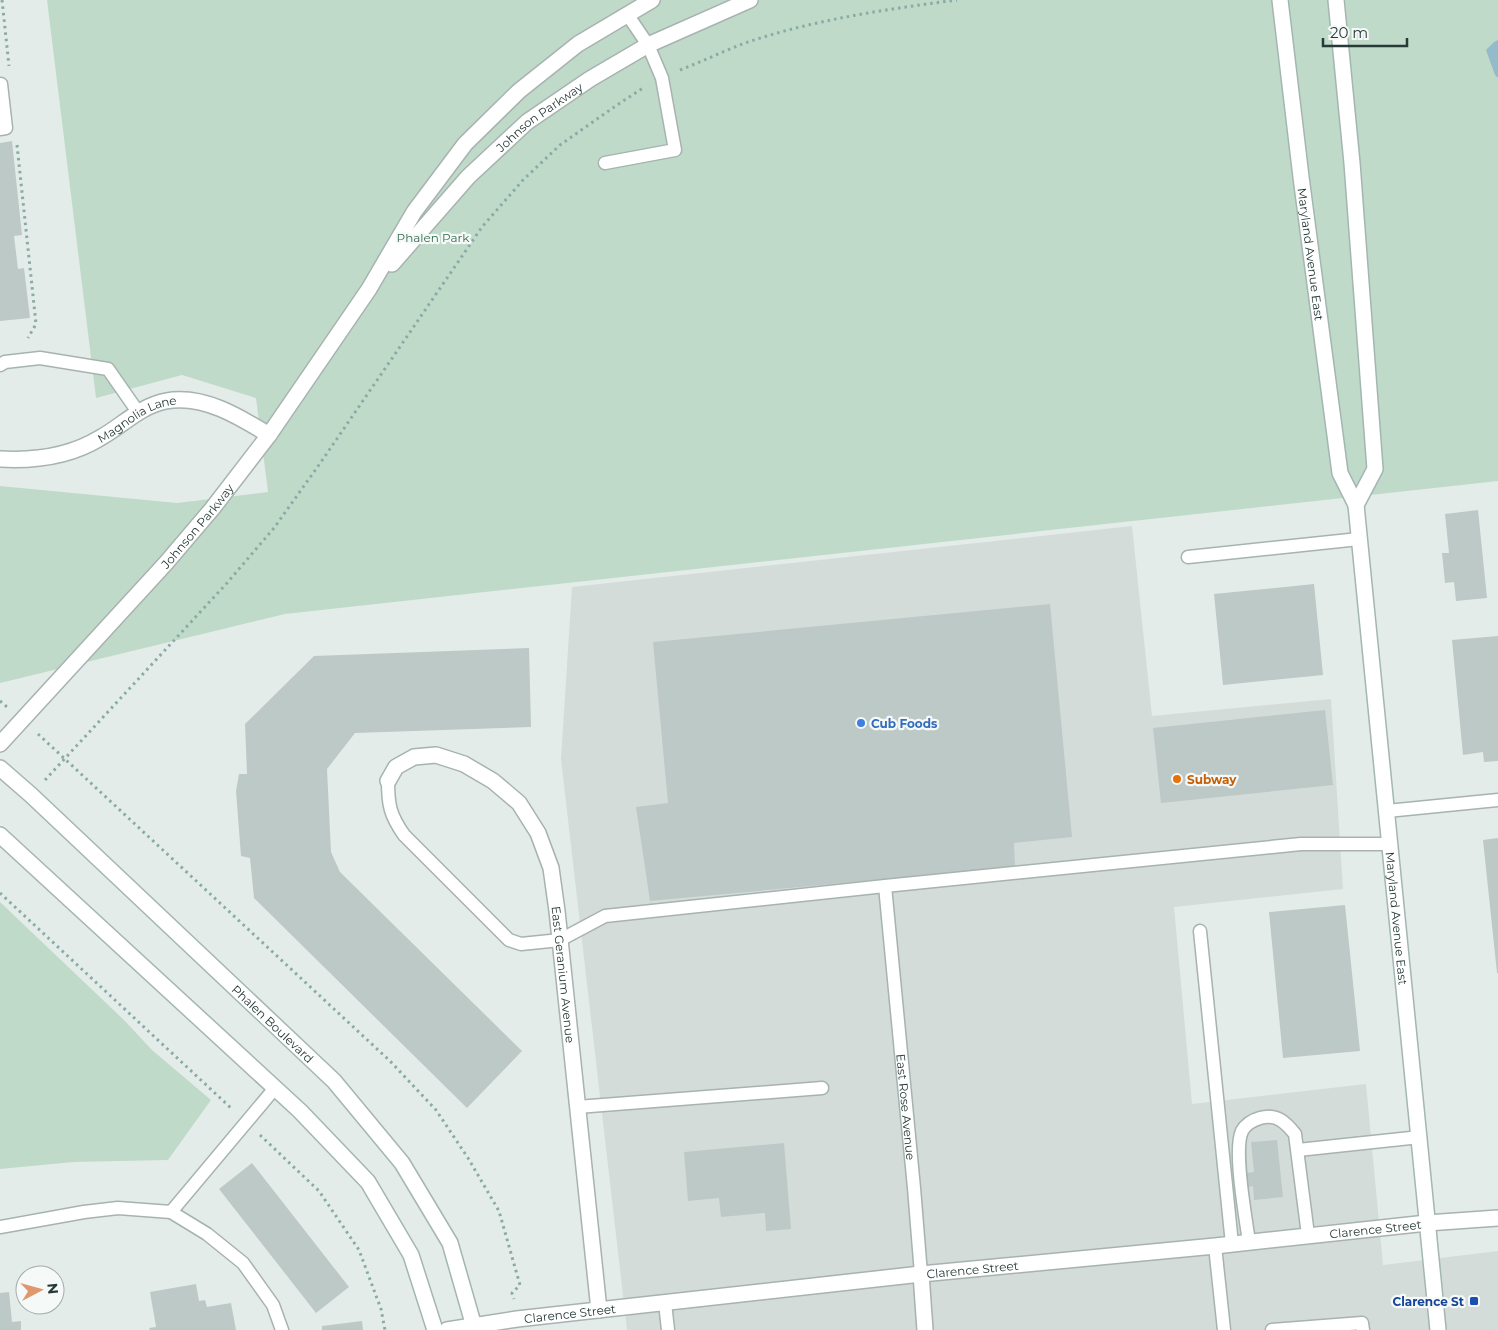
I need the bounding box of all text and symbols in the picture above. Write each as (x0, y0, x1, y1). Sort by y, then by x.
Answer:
scale bar (1323, 15, 1407, 47)
text: 20 m (1330, 23, 1368, 42)
street label: Johnson Parkway (492, 79, 586, 155)
street label: Maryland Avenue East (1295, 187, 1327, 322)
park label: Phalen Park (397, 230, 470, 245)
street label: Magnolia Lane (94, 392, 177, 446)
street label: Johnson Parkway (157, 480, 237, 572)
place label: Cub Foods (871, 716, 938, 731)
marker: Cub Foods (855, 717, 867, 729)
place label: Subway (1187, 772, 1237, 787)
marker: Subway (1171, 773, 1183, 785)
street label: Maryland Avenue East (1383, 851, 1411, 986)
street label: East Geranium Avenue (549, 905, 578, 1044)
street label: Phalen Boulevard (229, 981, 317, 1066)
street label: East Rose Avenue (894, 1053, 919, 1161)
street label: Clarence Street (1329, 1216, 1422, 1241)
street label: Clarence Street (926, 1257, 1019, 1281)
north arrow (15, 1265, 65, 1315)
text: N (43, 1282, 62, 1295)
place label: Clarence St (1392, 1294, 1465, 1309)
marker: Clarence St (1468, 1295, 1480, 1307)
street label: Clarence Street (523, 1301, 617, 1326)

